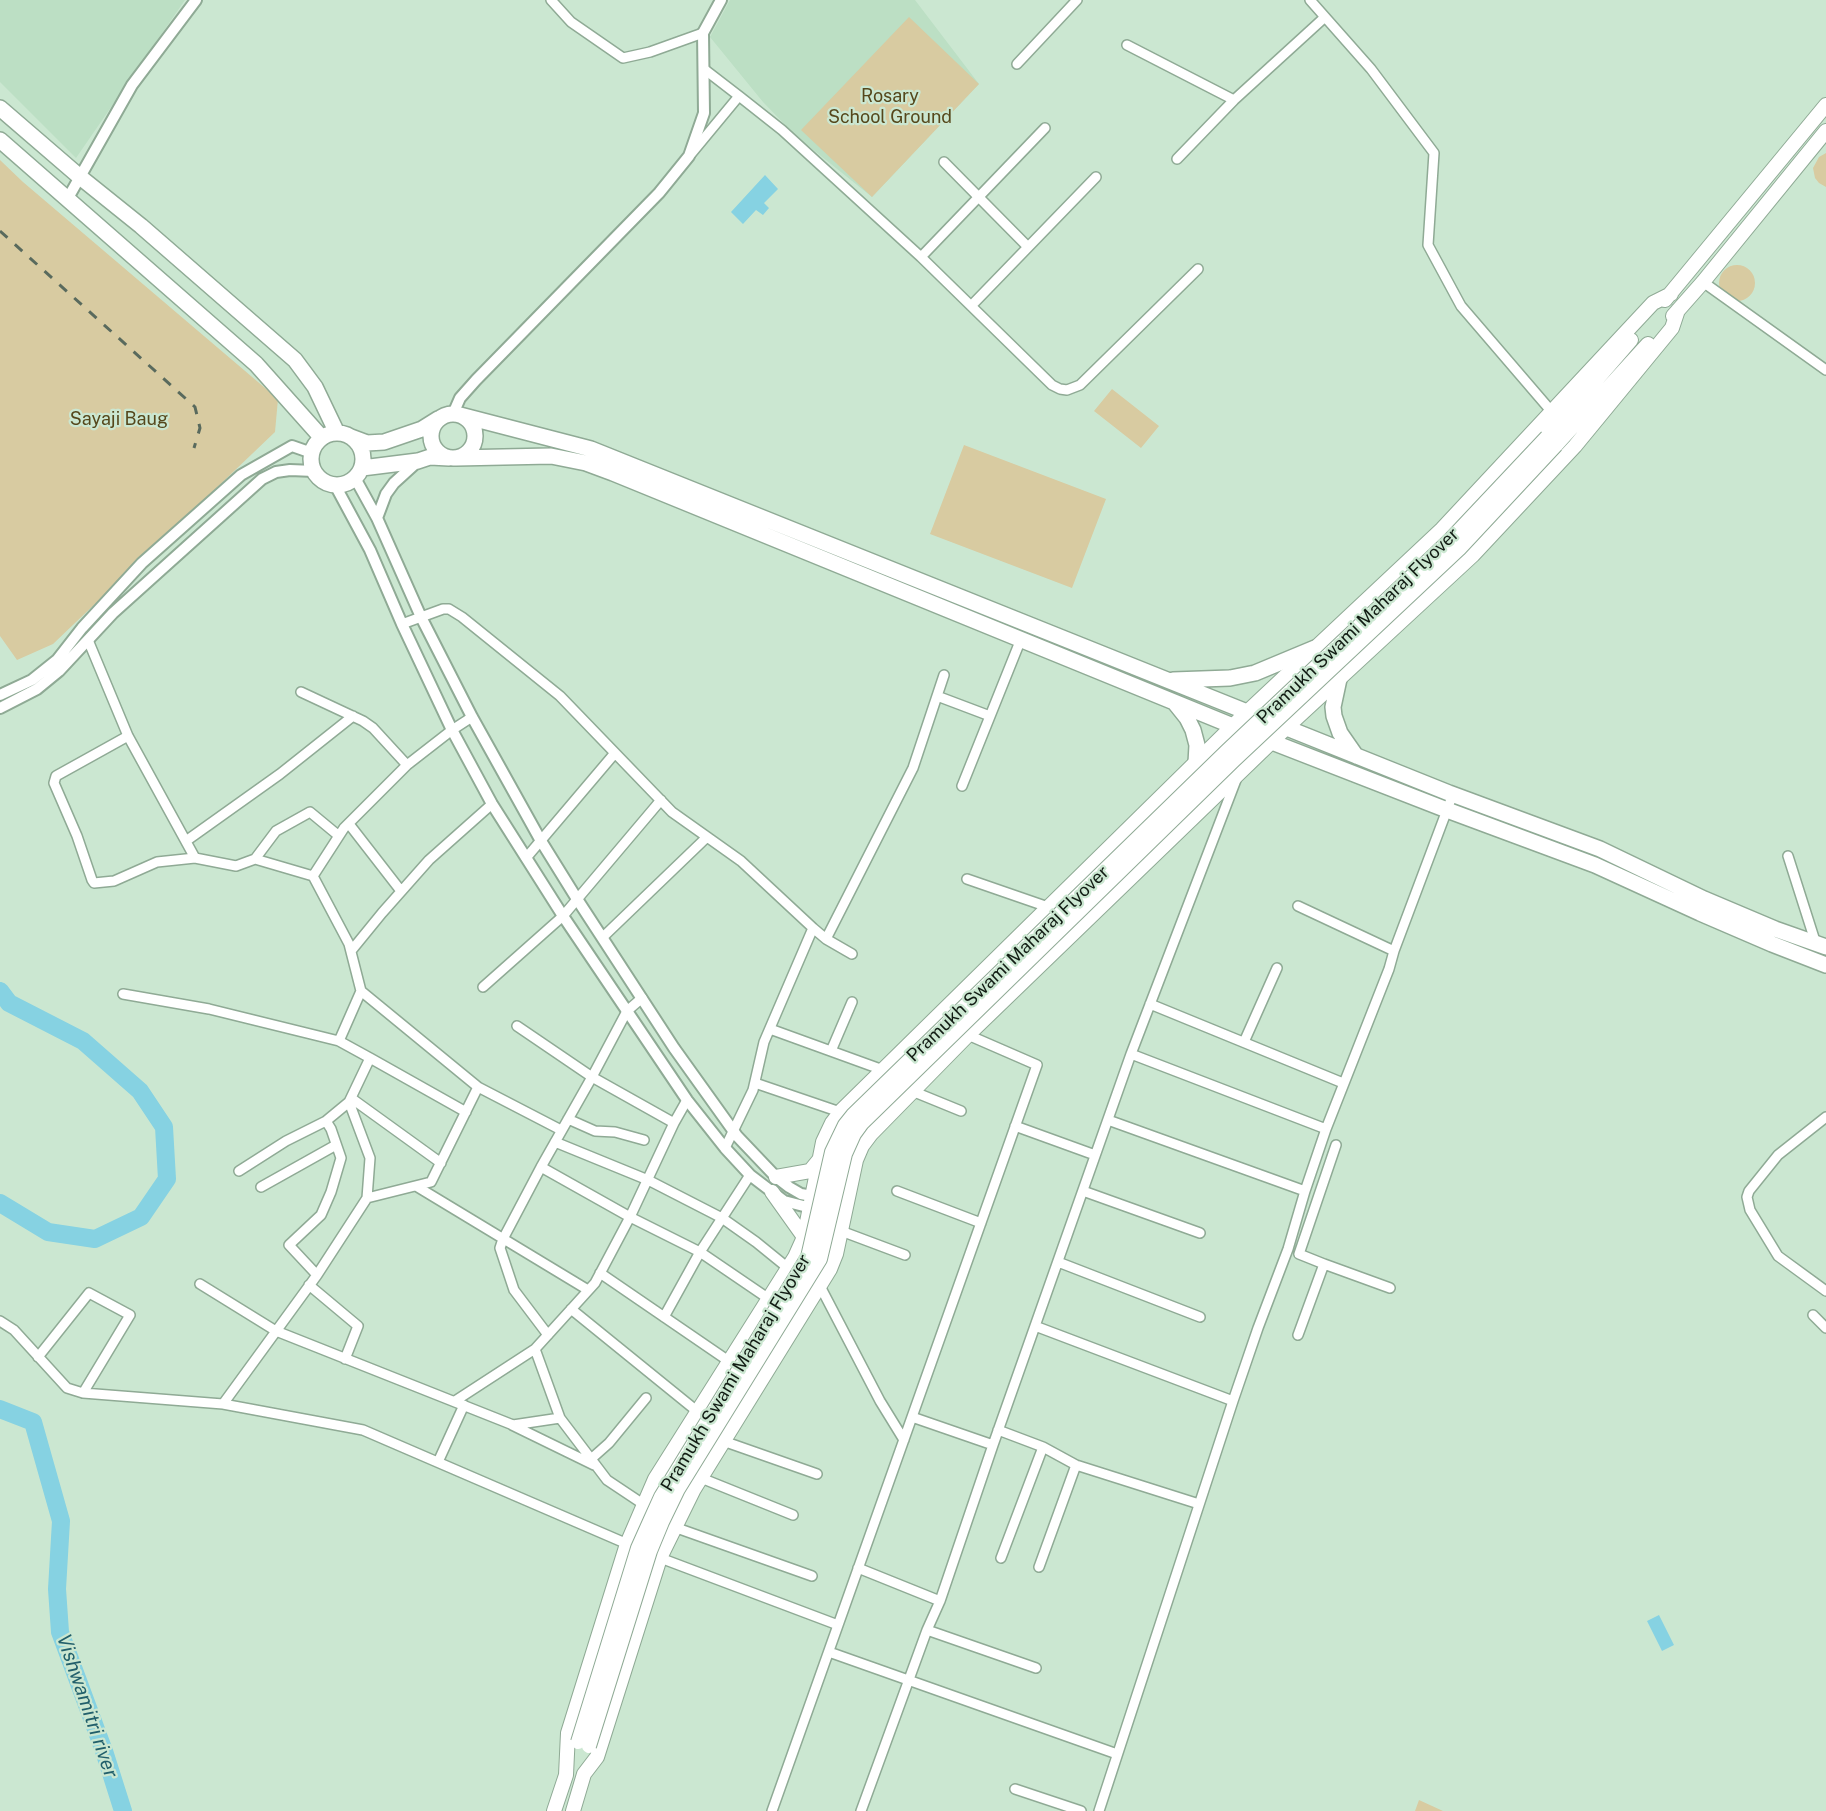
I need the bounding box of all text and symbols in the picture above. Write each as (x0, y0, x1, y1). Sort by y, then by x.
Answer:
park label: Rosary School Ground (828, 85, 952, 128)
park label: Sayaji Baug (70, 408, 168, 430)
street label: Pramukh Swami Maharaj Flyover (1252, 524, 1464, 728)
street label: Pramukh Swami Maharaj Flyover (902, 862, 1114, 1066)
street label: Pramukh Swami Maharaj Flyover (657, 1251, 815, 1495)
water label: Vishwamitri river (51, 1631, 123, 1781)

